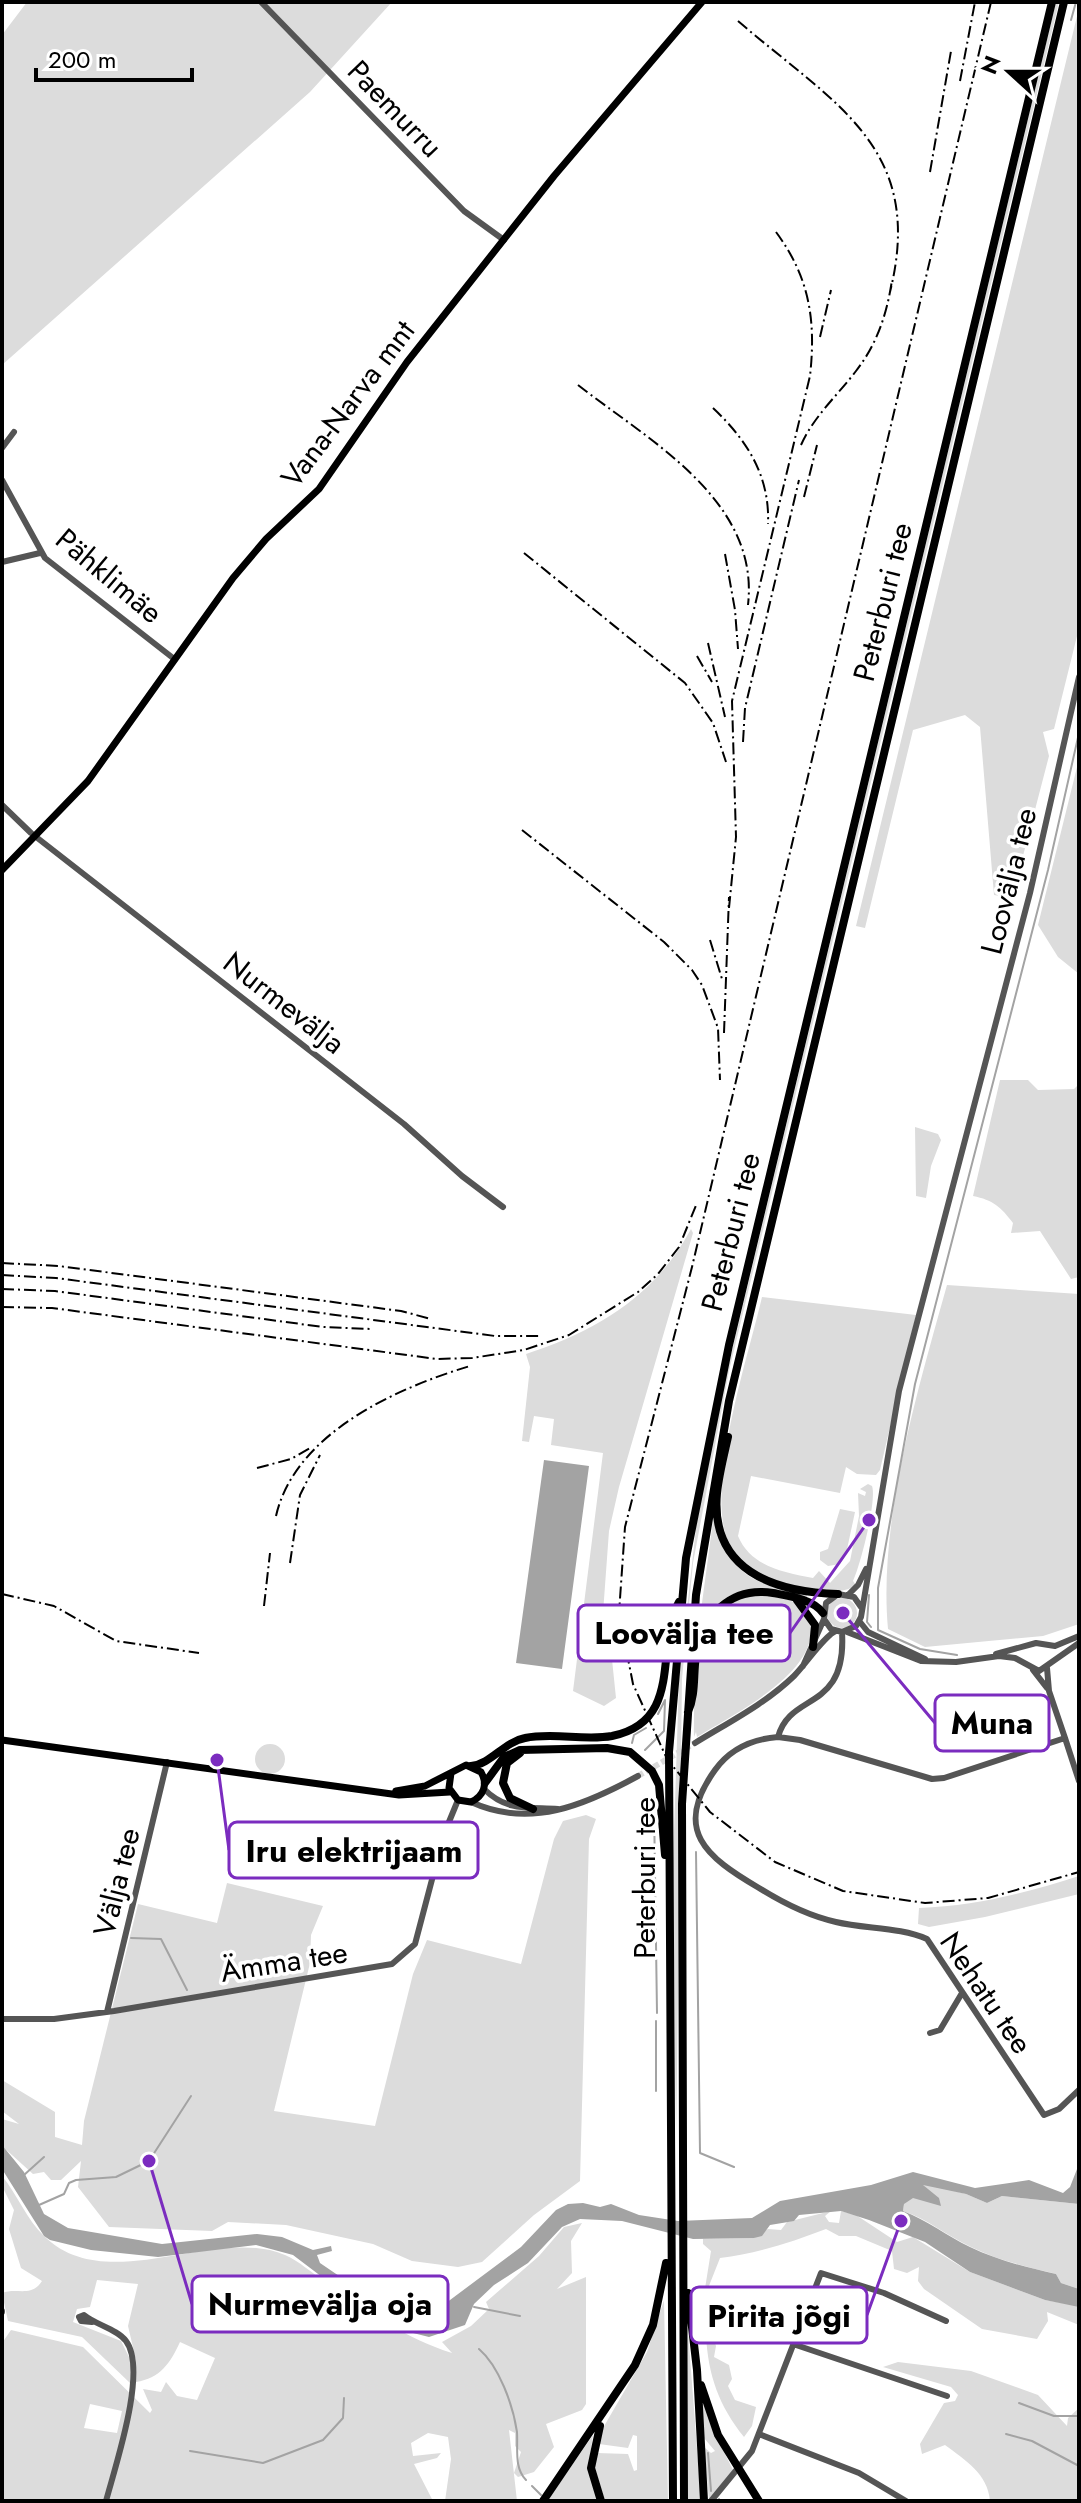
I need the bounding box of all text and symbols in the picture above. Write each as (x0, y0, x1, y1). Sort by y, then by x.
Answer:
scale bar (36, 32, 192, 82)
north arrow (969, 32, 1049, 112)
text: 200 m (48, 42, 116, 77)
street label: Paemurru (338, 50, 453, 167)
text: N (972, 51, 1008, 79)
street label: Vana-Narva mnt (270, 310, 425, 496)
street label: Pähklimäe (46, 518, 172, 633)
street label: Peterburi tee (842, 518, 923, 686)
street label: Loovälja tee (970, 803, 1047, 959)
street label: Nurmevälja (214, 941, 354, 1064)
street label: Peterburi tee (690, 1148, 771, 1316)
callout: Loovälja tee (578, 1605, 790, 1661)
text: Loovälja tee (594, 1610, 774, 1656)
callout: Muna (935, 1695, 1049, 1751)
text: Muna (951, 1700, 1033, 1746)
street label: Peterburi tee (623, 1797, 666, 1959)
callout: Iru elektrijaam (229, 1822, 478, 1878)
street label: Välja tee (82, 1823, 151, 1941)
text: Iru elektrijaam (246, 1828, 462, 1874)
street label: Nehatu tee (930, 1923, 1043, 2062)
street label: Ämma tee (217, 1930, 351, 1993)
callout: Nurmevälja oja (192, 2276, 448, 2332)
text: Nurmevälja oja (208, 2281, 432, 2327)
callout: Pirita jõgi (691, 2287, 867, 2343)
text: Pirita jõgi (707, 2293, 851, 2339)

